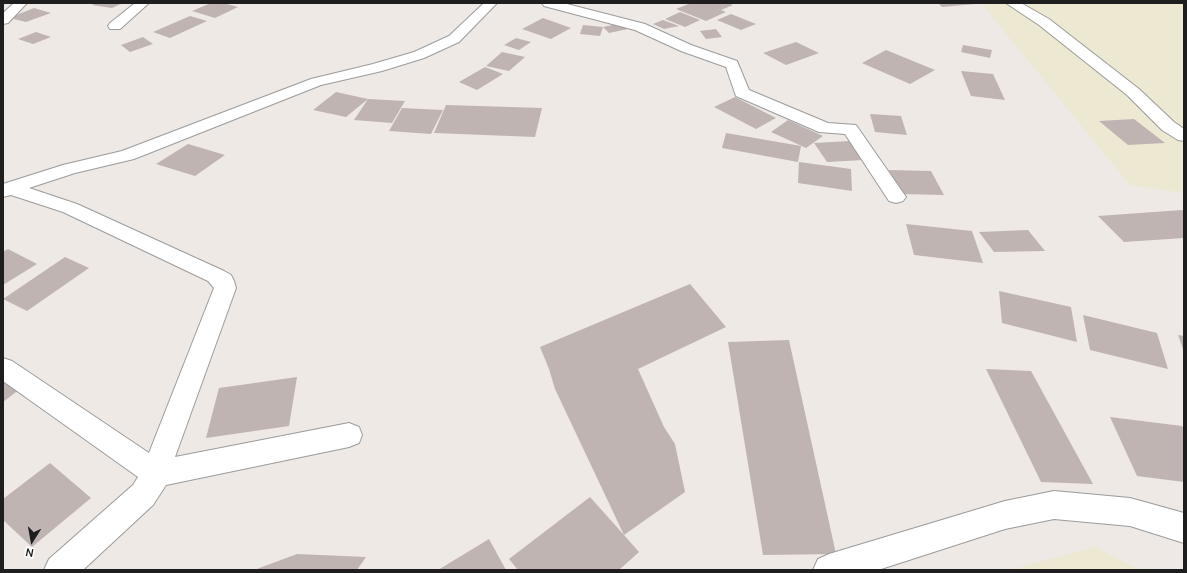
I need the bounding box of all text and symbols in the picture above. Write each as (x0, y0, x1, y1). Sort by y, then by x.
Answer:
north arrow (12, 521, 52, 561)
text: N (24, 545, 35, 561)

